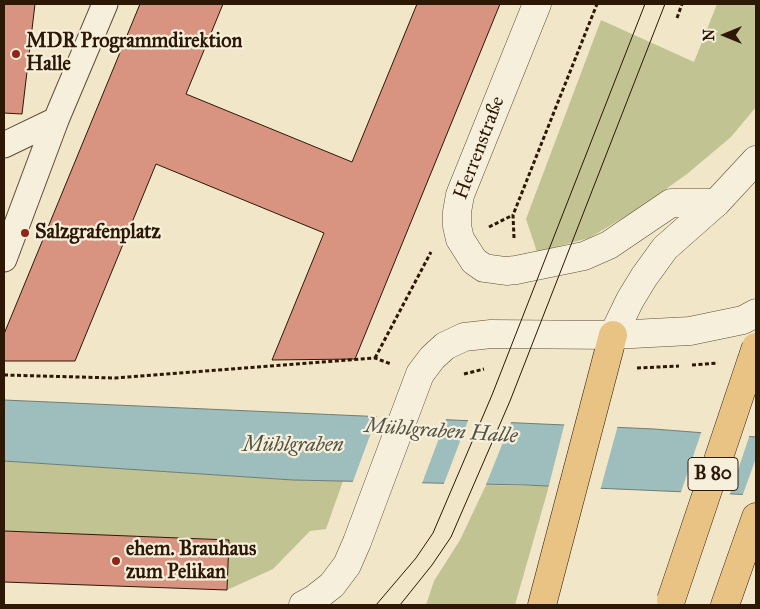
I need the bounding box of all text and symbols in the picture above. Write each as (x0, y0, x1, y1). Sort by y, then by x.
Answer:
north arrow (700, 10, 750, 60)
text: N (701, 29, 718, 41)
place label: MDR Programmdirektion Halle (26, 30, 242, 77)
marker: MDR Programmdirektion Halle (10, 48, 22, 60)
street label: Herrenstraße (449, 93, 511, 203)
place label: Salzgrafenplatz (35, 221, 161, 245)
marker: Salzgrafenplatz (19, 227, 31, 239)
water label: Mühlgraben Halle (364, 414, 518, 450)
water label: Mühlgraben (242, 433, 344, 459)
road number: B 80 (688, 458, 738, 490)
place label: ehem. Brauhaus zum Pelikan (126, 538, 256, 585)
marker: ehem. Brauhaus zum Pelikan (110, 555, 122, 567)

